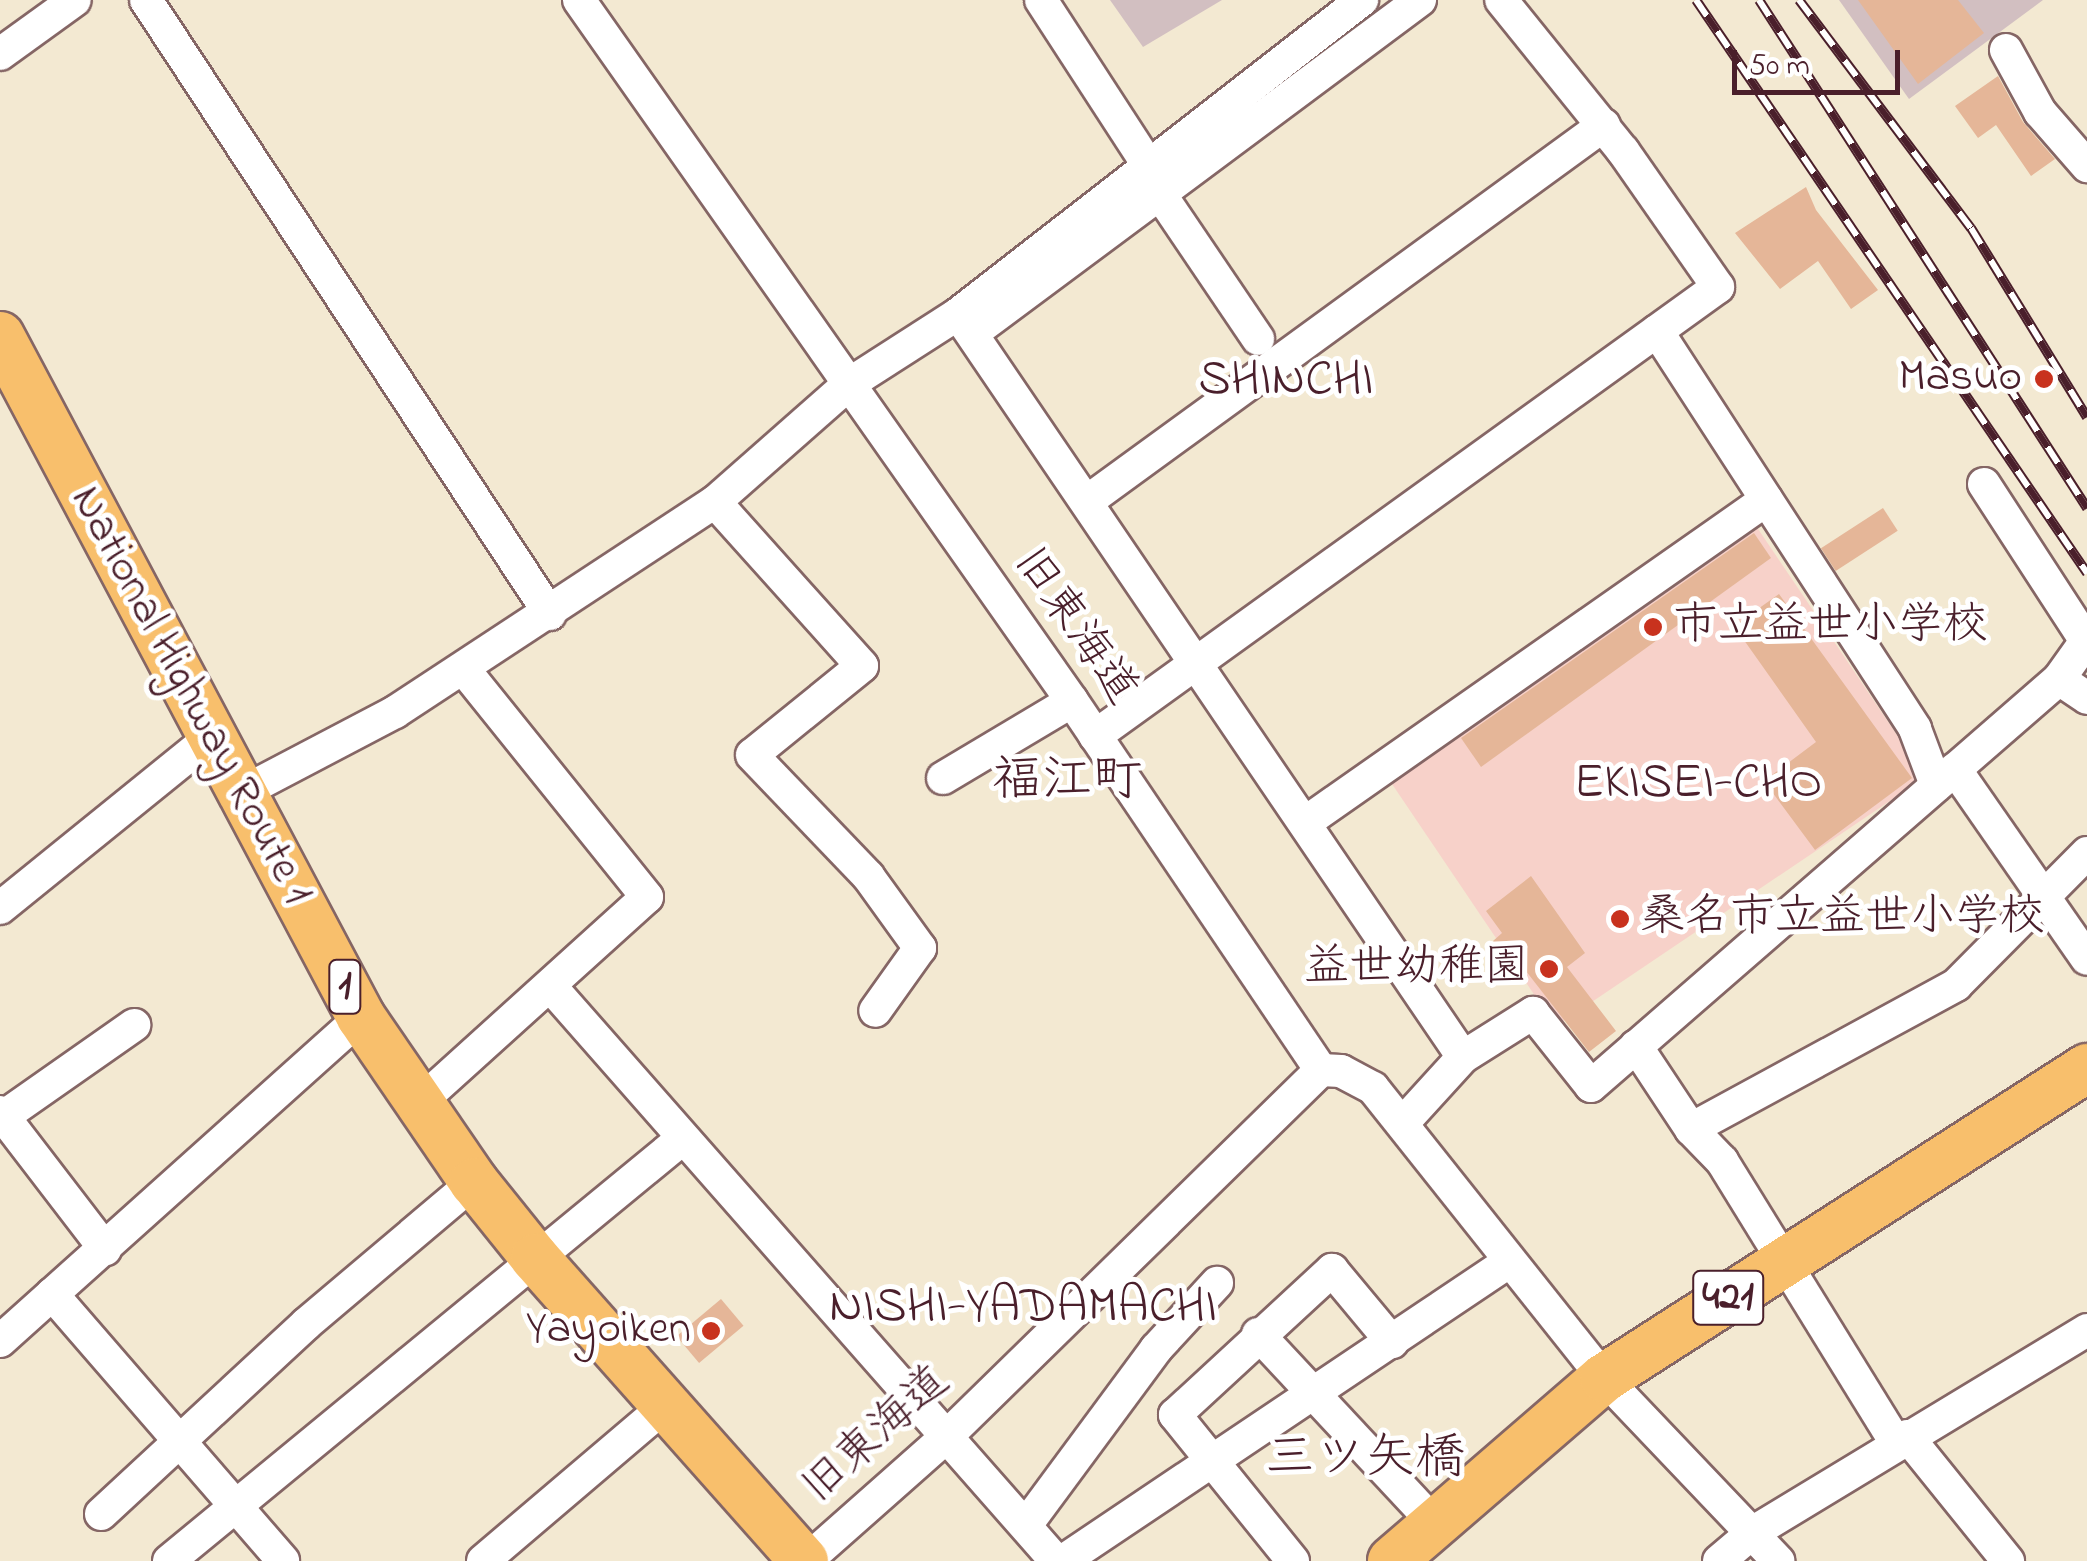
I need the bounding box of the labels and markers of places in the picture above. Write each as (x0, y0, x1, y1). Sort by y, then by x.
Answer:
place label: Masuo (1898, 352, 2022, 406)
marker: Masuo (2031, 366, 2057, 392)
place label: 市立益世小学校 (1673, 600, 1988, 654)
marker: 市立益世小学校 (1642, 616, 1664, 638)
place label: 桑名市立益世小学校 (1640, 892, 2045, 946)
marker: 桑名市立益世小学校 (1609, 908, 1631, 930)
place label: 益世幼稚園 (1304, 942, 1529, 996)
marker: 益世幼稚園 (1538, 958, 1560, 980)
place label: Yayoiken (526, 1304, 691, 1358)
marker: Yayoiken (700, 1320, 722, 1342)

